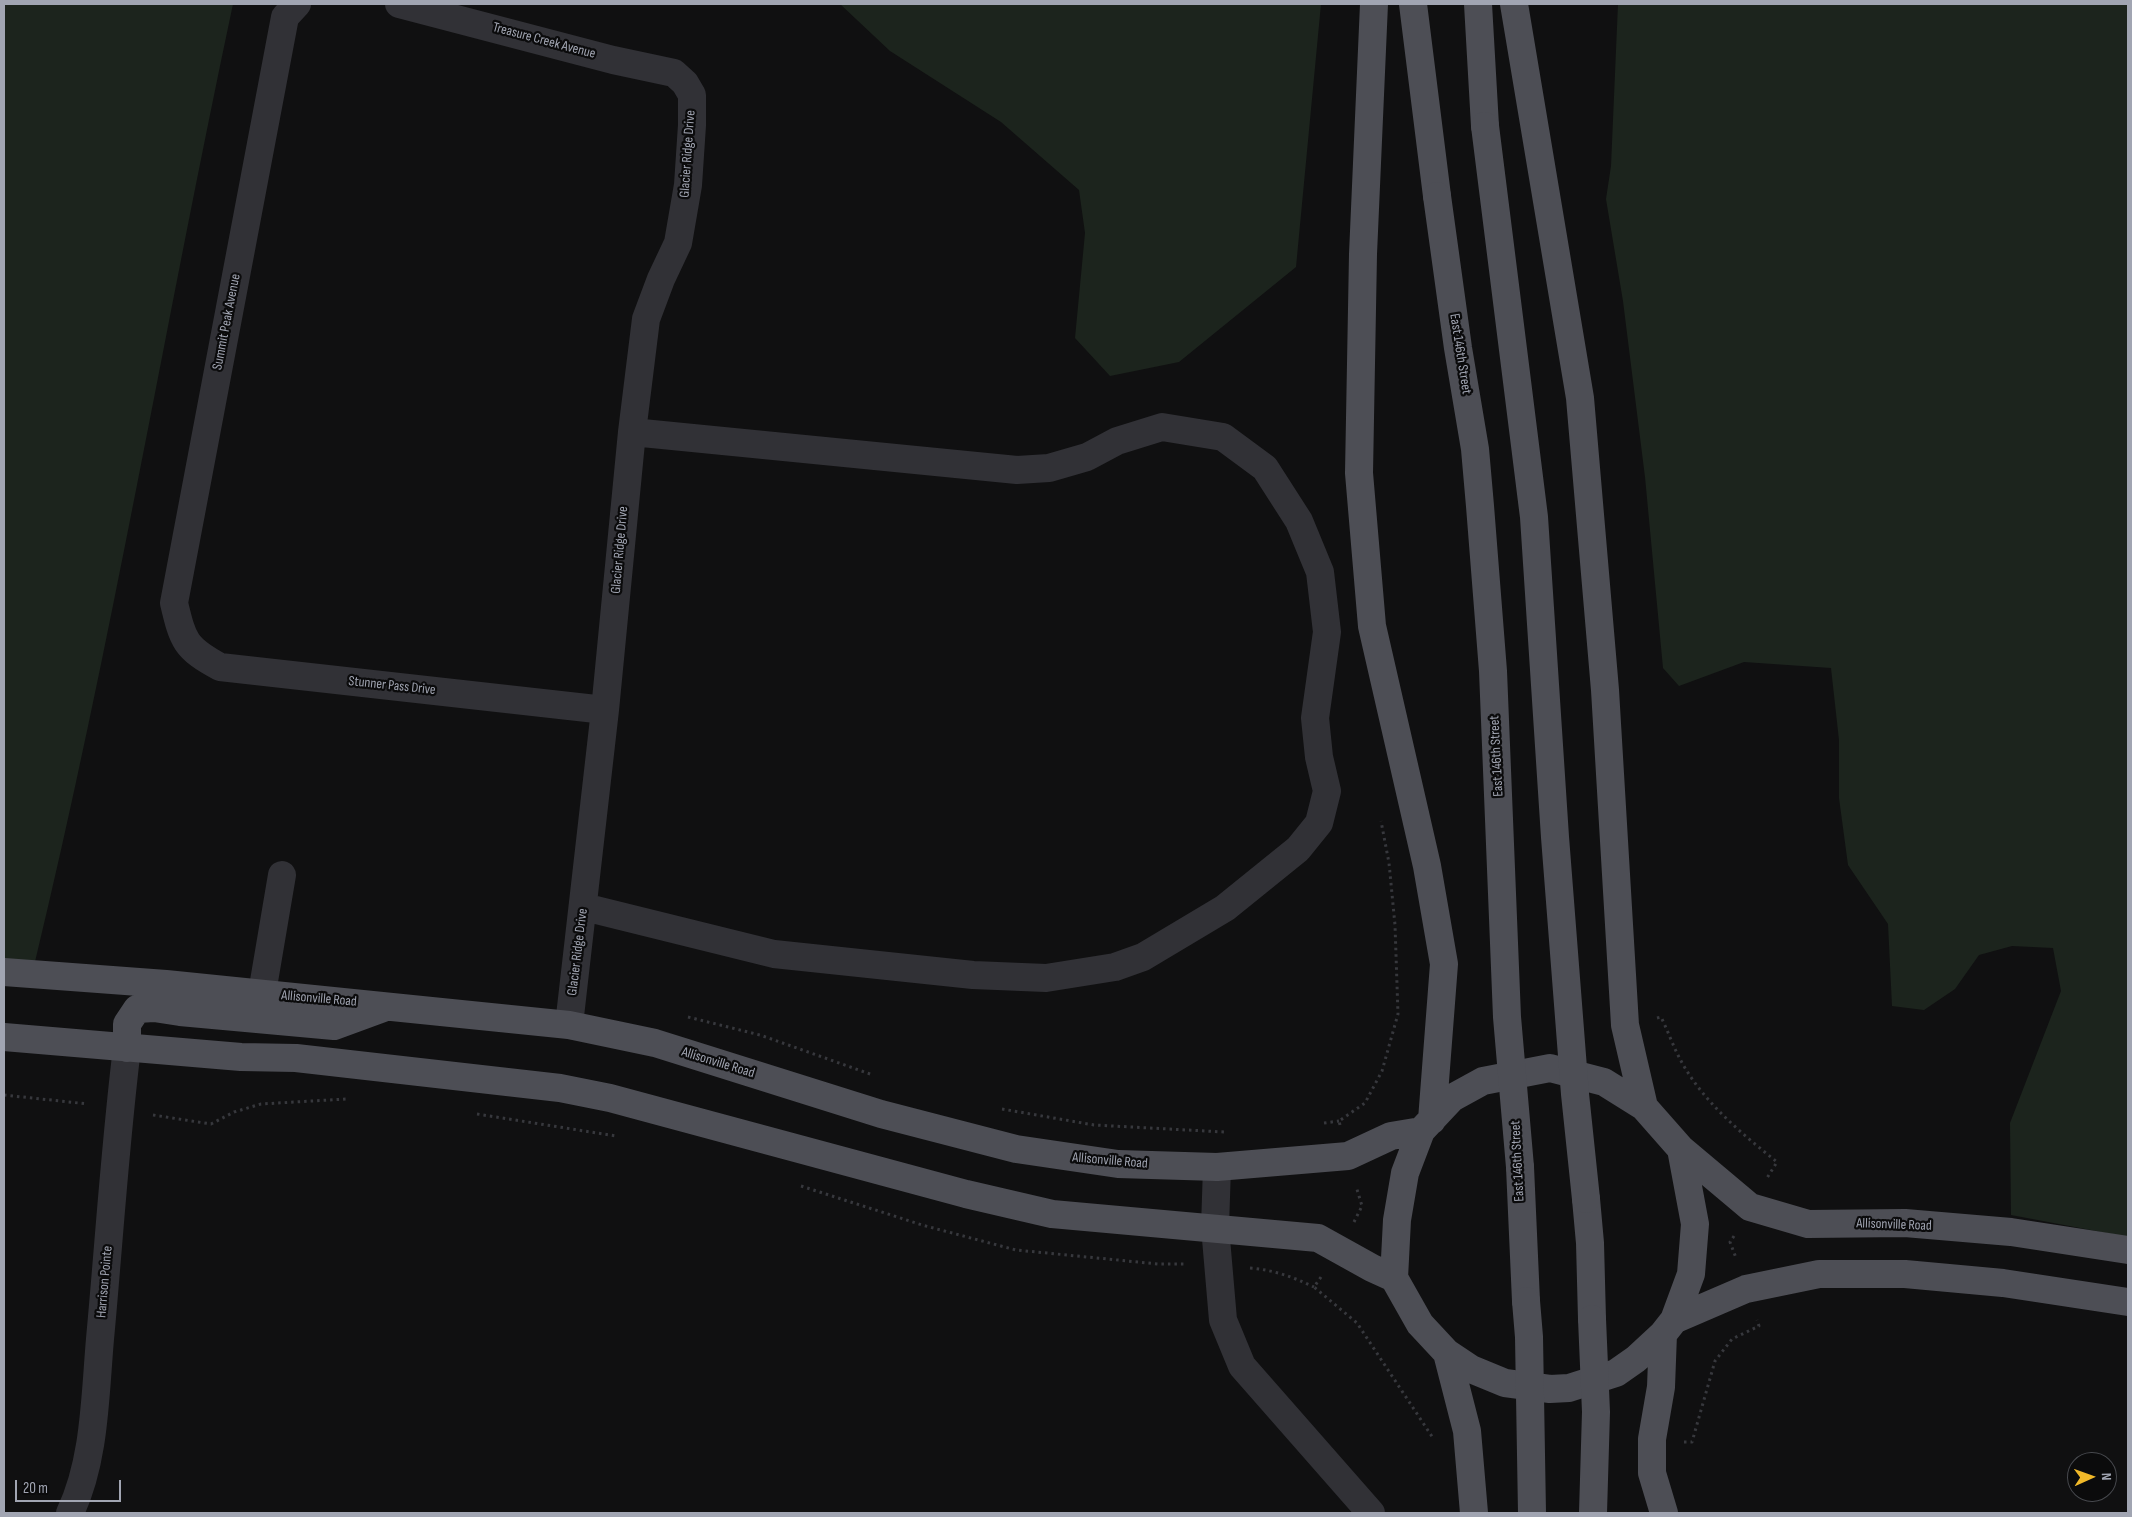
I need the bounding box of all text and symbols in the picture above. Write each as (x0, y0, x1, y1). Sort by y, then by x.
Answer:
street label: Treasure Creek Avenue (491, 19, 597, 63)
street label: Glacier Ridge Drive (677, 110, 699, 198)
street label: Summit Peak Avenue (209, 272, 245, 372)
street label: East 146th Street (1445, 312, 1475, 396)
street label: Glacier Ridge Drive (608, 506, 632, 594)
street label: Stunner Pass Drive (348, 673, 436, 699)
street label: East 146th Street (1486, 715, 1508, 797)
street label: Glacier Ridge Drive (564, 907, 592, 997)
street label: Allisonville Road (281, 987, 357, 1011)
street label: Allisonville Road (679, 1044, 757, 1082)
street label: East 146th Street (1507, 1120, 1529, 1202)
street label: Allisonville Road (1072, 1149, 1148, 1173)
street label: Allisonville Road (1856, 1215, 1932, 1235)
street label: Harrison Pointe (93, 1245, 117, 1319)
north arrow (2067, 1452, 2117, 1502)
scale bar (18, 1470, 124, 1502)
text: N (2098, 1472, 2115, 1481)
text: 20 m (23, 1479, 48, 1498)

